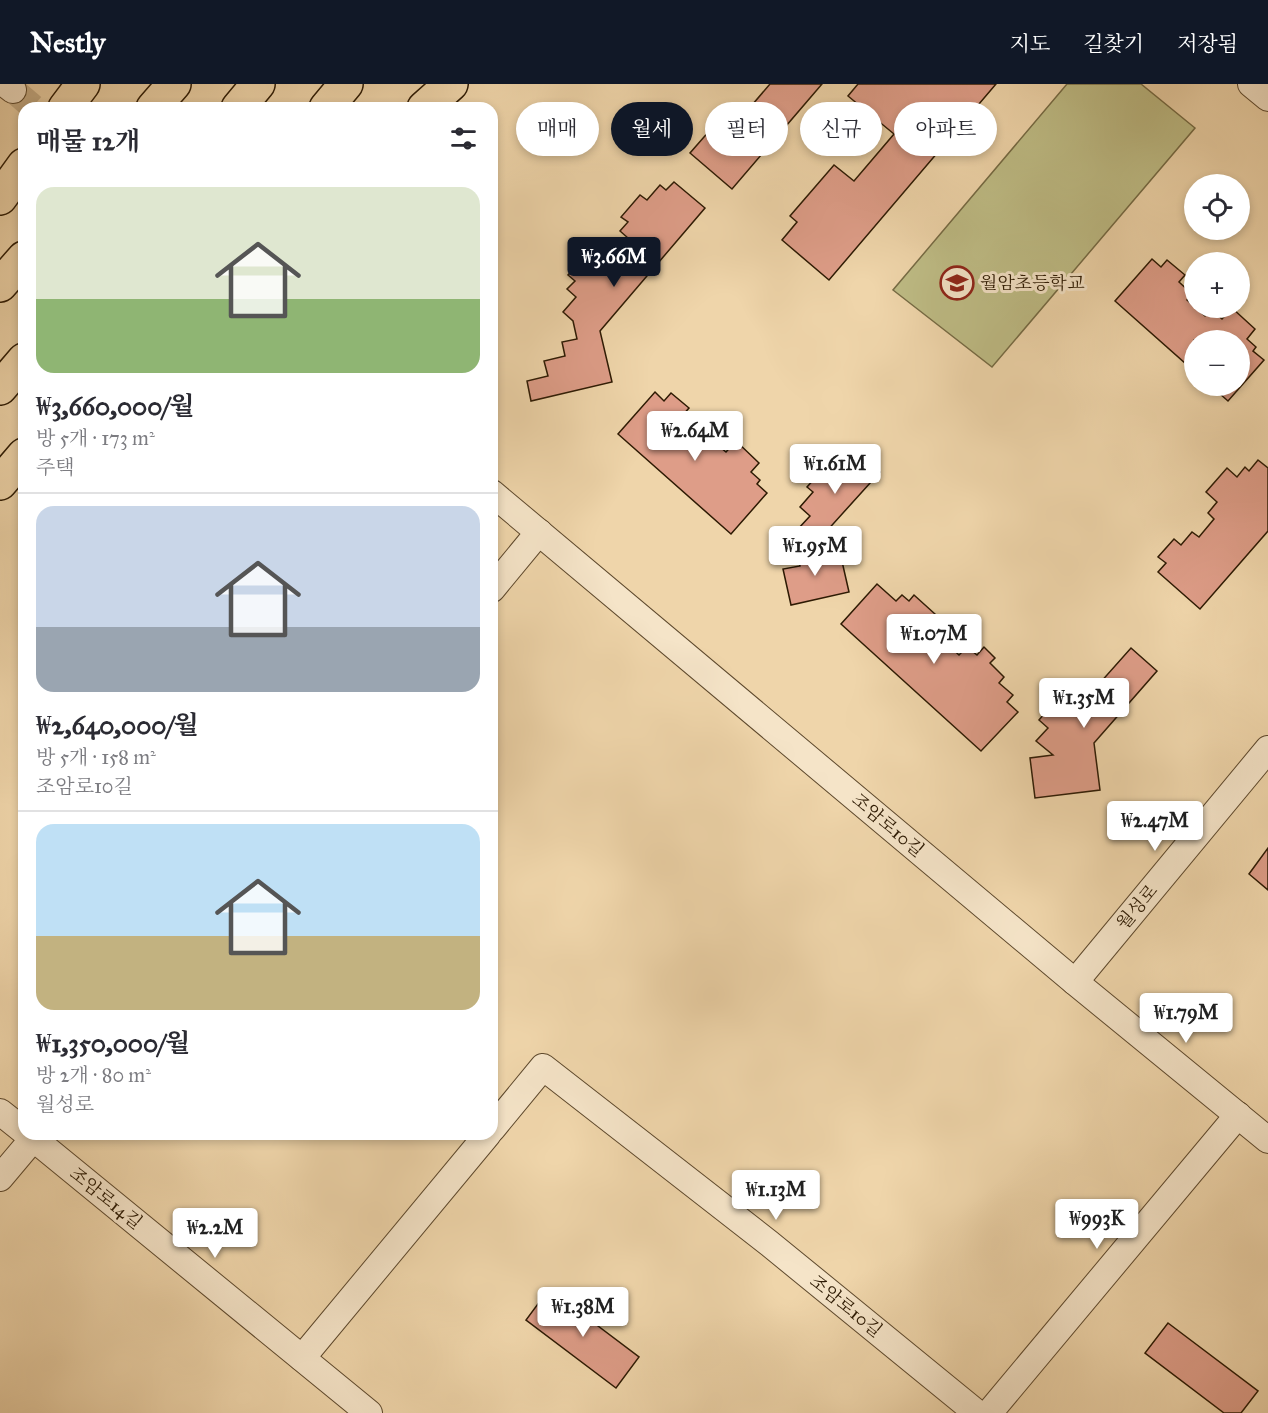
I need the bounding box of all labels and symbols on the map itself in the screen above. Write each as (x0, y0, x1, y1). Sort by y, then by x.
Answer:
pin: ₩3.66M (565, 237, 663, 288)
school or university icon: 월암초등학교 (939, 265, 975, 301)
place label: 월암초등학교 (980, 272, 1085, 294)
pin: ₩2.64M (646, 411, 744, 462)
pin: ₩1.61M (786, 444, 884, 495)
pin: ₩1.95M (766, 526, 864, 577)
pin: ₩1.07M (885, 614, 983, 665)
pin: ₩1.35M (1035, 678, 1133, 729)
street label: 조암로10길 (848, 789, 928, 861)
pin: ₩2.47M (1106, 801, 1204, 852)
street label: 월성로 (1112, 880, 1162, 934)
pin: ₩1.79M (1137, 993, 1235, 1044)
street label: 조암로14길 (65, 1162, 147, 1234)
pin: ₩1.13M (727, 1170, 825, 1221)
pin: ₩993K (1055, 1199, 1139, 1250)
pin: ₩2.2M (173, 1208, 257, 1259)
street label: 조암로10길 (805, 1270, 887, 1342)
pin: ₩1.38M (534, 1287, 632, 1338)

